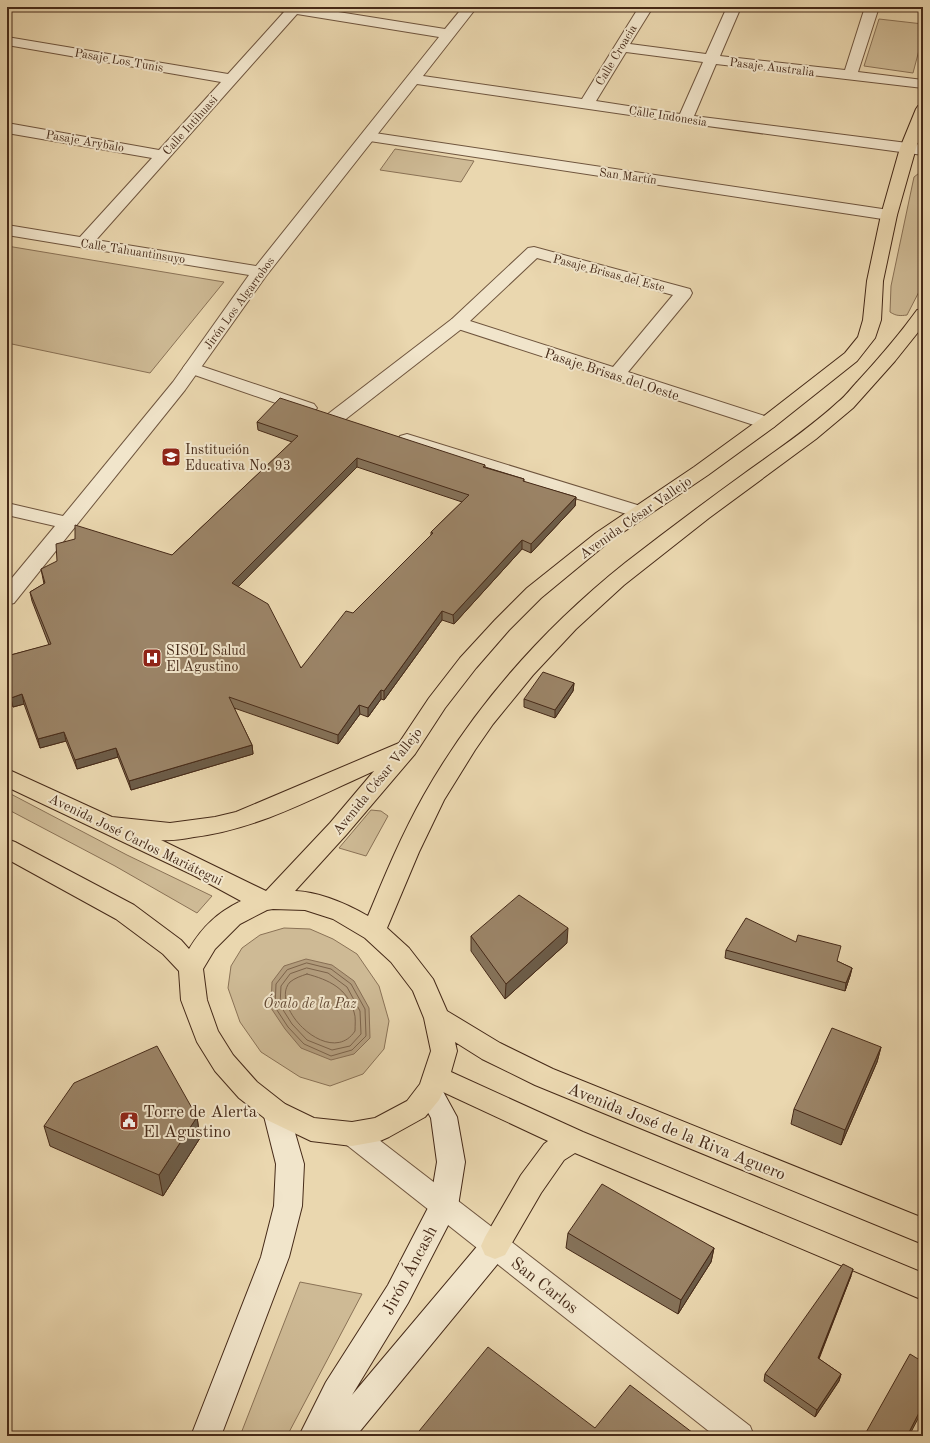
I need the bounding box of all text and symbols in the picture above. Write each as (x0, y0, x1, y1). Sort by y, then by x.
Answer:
street label: Calle Croacia (594, 23, 640, 88)
street label: Pasaje Los Tunis (74, 47, 164, 75)
street label: Pasaje Australia (729, 57, 815, 79)
street label: Calle Intihuasi (161, 94, 220, 158)
street label: Calle Indonesia (628, 105, 708, 129)
street label: Pasaje Arybalo (45, 129, 125, 155)
street label: San Martín (598, 167, 658, 187)
street label: Calle Tahuantinsuyo (80, 238, 186, 266)
street label: Pasaje Brisas del Este (552, 253, 666, 295)
street label: Jirón Los Algarrobos (202, 255, 277, 352)
street label: Pasaje Brisas del Oeste (543, 347, 681, 403)
place label: Institución Educativa No. 93 (185, 443, 291, 473)
school or university icon: Institución Educativa No. 93 (160, 446, 182, 468)
street label: Avenida César Vallejo (577, 474, 694, 562)
place label: SISOL Salud El Agustino (166, 644, 246, 674)
hospital icon: SISOL Salud El Agustino (141, 647, 163, 669)
street label: Avenida César Vallejo (330, 726, 425, 838)
street label: Avenida José Carlos Mariátegui (46, 792, 225, 888)
park label: Óvalo de la Paz (263, 993, 357, 1011)
street label: Avenida José de la Riva Aguero (565, 1081, 788, 1184)
place label: Torre de Alerta El Agustino (143, 1104, 258, 1141)
public building icon: Torre de Alerta El Agustino (118, 1110, 140, 1132)
street label: Jirón Áncash (377, 1222, 441, 1318)
street label: San Carlos (507, 1255, 581, 1318)

